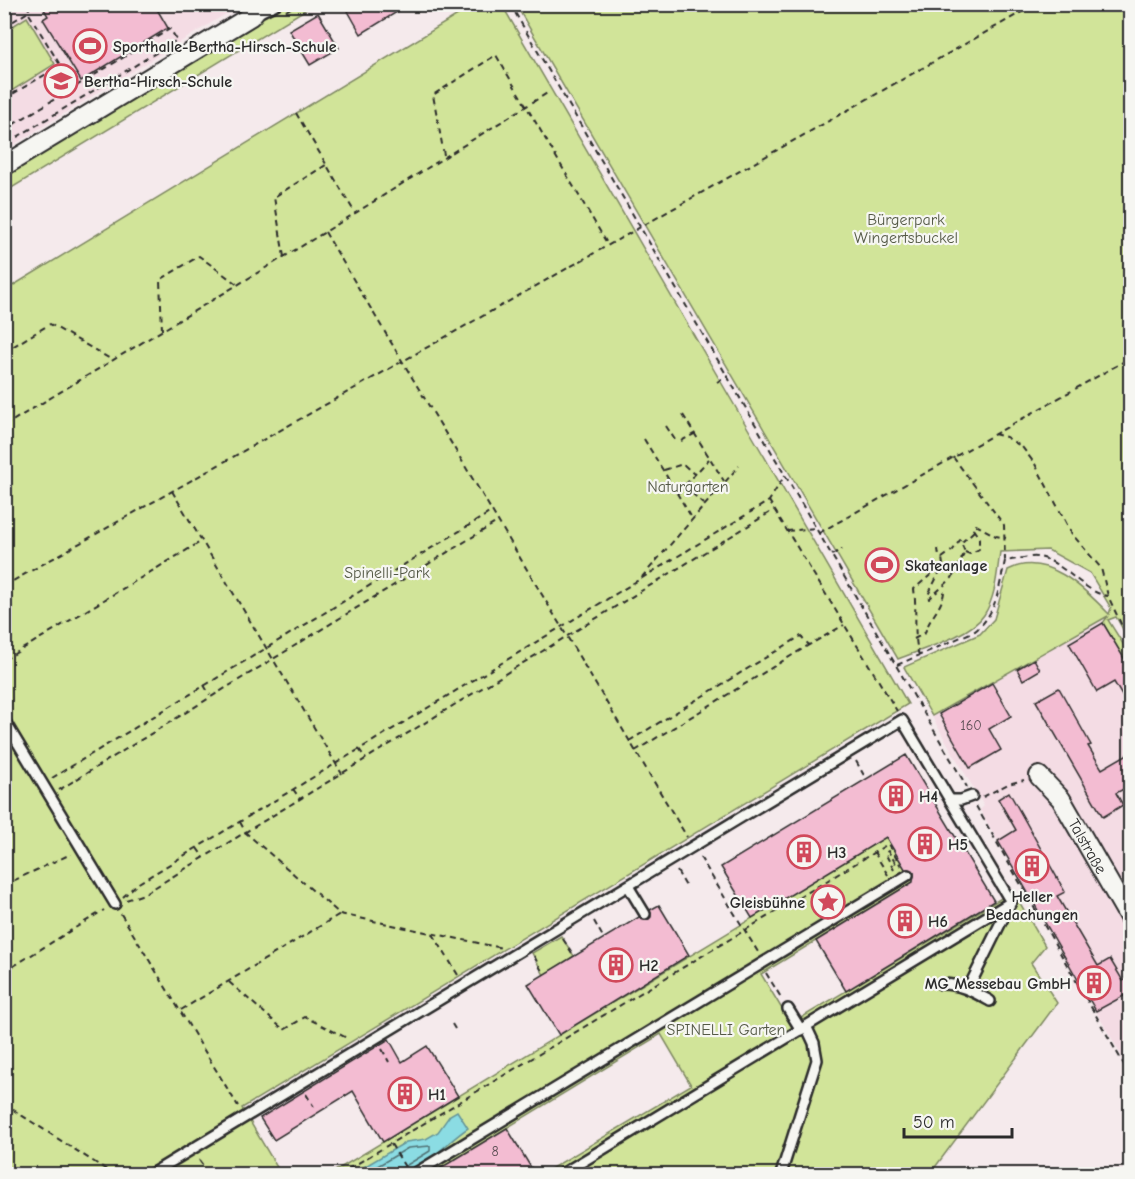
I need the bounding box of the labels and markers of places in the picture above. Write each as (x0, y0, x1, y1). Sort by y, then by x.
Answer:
sports icon: Sporthalle-Bertha-Hirsch-Schule (72, 28, 108, 64)
place label: Sporthalle-Bertha-Hirsch-Schule (113, 38, 337, 56)
school or university icon: Bertha-Hirsch-Schule (43, 63, 79, 99)
place label: Bertha-Hirsch-Schule (84, 73, 232, 91)
sports icon: Skateanlage (864, 547, 900, 583)
place label: Skateanlage (905, 557, 988, 575)
building icon: H4 (878, 778, 914, 814)
place label: H4 (919, 788, 938, 806)
building icon: H5 (907, 826, 943, 862)
building icon: H3 (786, 834, 822, 870)
place label: H5 (948, 836, 968, 854)
place label: H3 (827, 844, 846, 862)
building icon: Heller Bedachungen (1014, 848, 1050, 884)
place icon: Gleisbühne (810, 884, 846, 920)
place label: Heller Bedachungen (986, 888, 1078, 924)
place label: Gleisbühne (730, 894, 805, 912)
building icon: H6 (887, 903, 923, 939)
place label: H6 (928, 913, 948, 931)
building icon: H2 (598, 947, 634, 983)
place label: H2 (639, 957, 658, 975)
building icon: MG Messebau GmbH (1076, 965, 1112, 1001)
place label: MG Messebau GmbH (925, 975, 1071, 993)
building icon: H1 (387, 1076, 423, 1112)
place label: H1 (428, 1086, 446, 1104)

